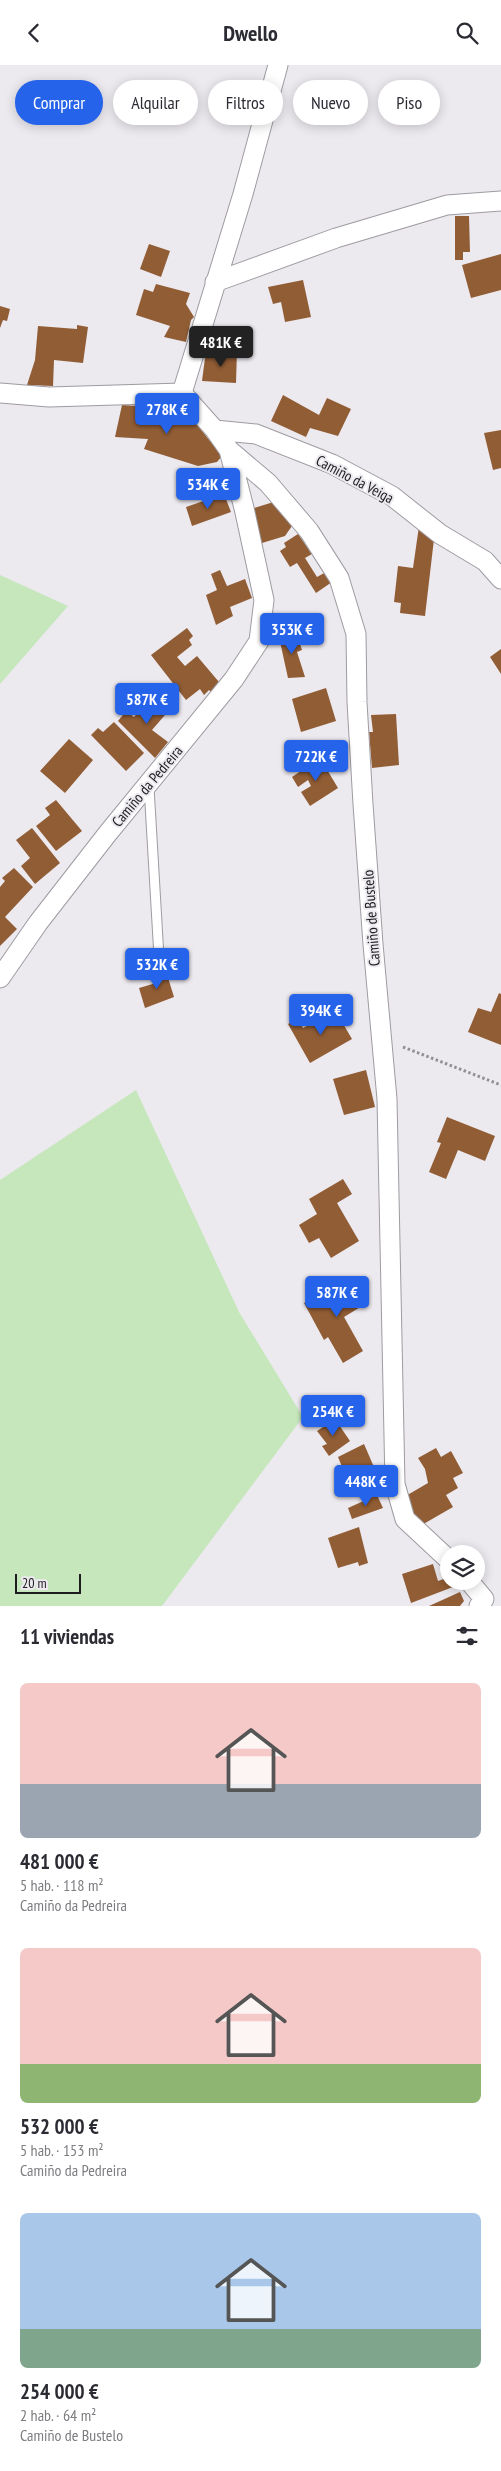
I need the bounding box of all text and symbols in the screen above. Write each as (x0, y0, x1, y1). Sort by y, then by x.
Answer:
icon: back (20, 19, 48, 47)
text: Dwello (223, 19, 278, 47)
icon: search (453, 19, 481, 47)
chip: Comprar (15, 80, 103, 125)
chip: Alquilar (113, 80, 198, 125)
chip: Filtros (208, 80, 283, 125)
chip: Nuevo (293, 80, 368, 125)
chip: Piso (378, 80, 440, 125)
pin: 481K € (180, 325, 262, 368)
text: 481K € (200, 332, 242, 352)
pin: 278K € (126, 393, 208, 435)
text: 278K € (146, 399, 188, 419)
street label: Camiño da Veiga (313, 451, 397, 507)
pin: 534K € (167, 467, 249, 510)
text: 534K € (187, 474, 229, 494)
pin: 353K € (251, 613, 333, 655)
text: 353K € (271, 619, 313, 639)
pin: 587K € (106, 683, 188, 725)
text: 587K € (126, 689, 168, 709)
pin: 722K € (275, 739, 357, 782)
street label: Camiño da Pedreira (107, 741, 187, 831)
text: 722K € (295, 746, 337, 766)
street label: Camiño de Bustelo (358, 869, 384, 967)
pin: 532K € (116, 947, 198, 990)
text: 532K € (136, 954, 178, 974)
pin: 394K € (280, 993, 362, 1036)
text: 394K € (300, 1000, 342, 1020)
pin: 587K € (296, 1275, 378, 1318)
text: 587K € (316, 1282, 358, 1302)
pin: 254K € (292, 1395, 374, 1437)
text: 254K € (312, 1401, 354, 1421)
pin: 448K € (325, 1465, 407, 1507)
text: 448K € (345, 1471, 387, 1491)
map controls (440, 1545, 485, 1590)
button: layers (440, 1545, 485, 1590)
scale bar (15, 1571, 81, 1594)
text: 20 m (22, 1574, 47, 1592)
icon: filters (453, 1622, 481, 1650)
text: 11 viviendas (20, 1623, 114, 1650)
icon: home (206, 1715, 296, 1805)
text: 481 000 € (20, 1848, 99, 1875)
text: 5 hab. · 118 m² (20, 1875, 104, 1895)
text: Camiño da Pedreira (20, 1895, 127, 1915)
icon: home (206, 1980, 296, 2070)
text: 532 000 € (20, 2113, 99, 2140)
text: 5 hab. · 153 m² (20, 2140, 104, 2160)
text: Camiño da Pedreira (20, 2160, 127, 2180)
icon: home (206, 2245, 296, 2335)
text: 254 000 € (20, 2378, 99, 2405)
text: 2 hab. · 64 m² (20, 2405, 96, 2425)
text: Camiño de Bustelo (20, 2425, 123, 2445)

